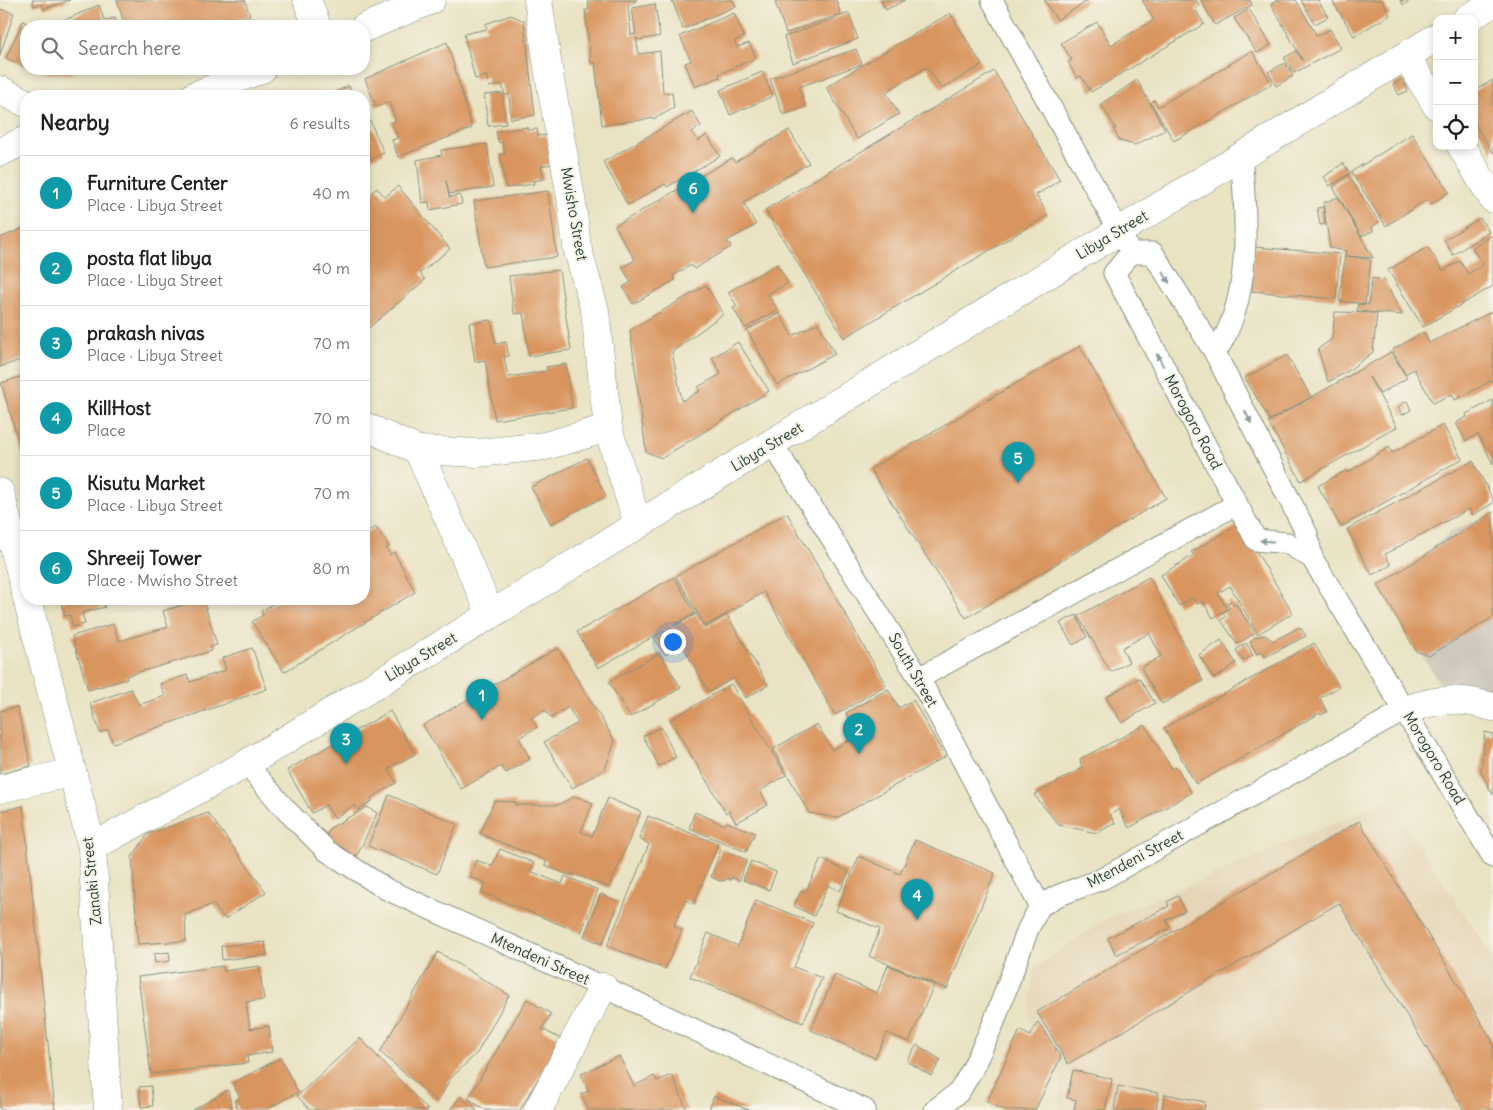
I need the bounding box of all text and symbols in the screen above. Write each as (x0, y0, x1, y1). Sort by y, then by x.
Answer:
map controls (1433, 15, 1478, 150)
button: + (1433, 15, 1478, 60)
search box (20, 20, 370, 75)
icon: search (38, 34, 66, 62)
text: Search here (78, 36, 181, 60)
button: − (1433, 60, 1478, 105)
button: locate (1433, 105, 1478, 150)
text: Nearby (40, 109, 110, 136)
text: 6 results (289, 113, 350, 133)
street label: Mwisho Street (557, 166, 592, 262)
text: Furniture Center (87, 171, 228, 195)
pin: 6 (677, 172, 709, 213)
text: 1 (53, 183, 59, 203)
text: 40 m (312, 183, 350, 203)
text: Place · Libya Street (87, 195, 223, 215)
street label: Libya Street (1072, 206, 1151, 263)
text: posta flat libya (87, 246, 212, 270)
text: 2 (52, 258, 60, 278)
text: 40 m (312, 258, 350, 278)
one-way arrow (1162, 269, 1170, 284)
text: Place · Libya Street (87, 270, 223, 290)
text: prakash nivas (87, 321, 205, 345)
text: 3 (51, 333, 61, 353)
text: 70 m (314, 333, 350, 353)
text: Place · Libya Street (87, 345, 223, 365)
one-way arrow (1156, 354, 1165, 367)
street label: Morogoro Road (1160, 371, 1227, 473)
text: KillHost (87, 396, 151, 420)
text: 4 (51, 408, 61, 428)
text: 70 m (314, 408, 350, 428)
one-way arrow (1244, 410, 1252, 424)
street label: Libya Street (727, 418, 806, 475)
text: Place (87, 420, 126, 440)
pin: 5 (1002, 442, 1034, 483)
text: Kisutu Market (87, 471, 205, 495)
text: 5 (51, 483, 61, 503)
text: 70 m (314, 483, 350, 503)
text: Place · Libya Street (87, 495, 223, 515)
one-way arrow (1259, 537, 1275, 545)
text: Shreeij Tower (87, 546, 202, 570)
text: 6 (51, 558, 61, 578)
text: 80 m (312, 558, 350, 578)
text: Place · Mwisho Street (87, 570, 238, 590)
street label: Libya Street (381, 628, 460, 685)
your location (660, 629, 686, 655)
street label: South Street (884, 629, 942, 710)
pin: 1 (466, 679, 498, 720)
street label: Morogoro Road (1399, 708, 1470, 808)
pin: 2 (843, 713, 875, 754)
pin: 3 (330, 723, 362, 764)
street label: Mtendeni Street (1083, 825, 1186, 892)
street label: Zanaki Street (77, 836, 106, 926)
pin: 4 (901, 879, 933, 920)
street label: Mtendeni Street (488, 928, 593, 989)

